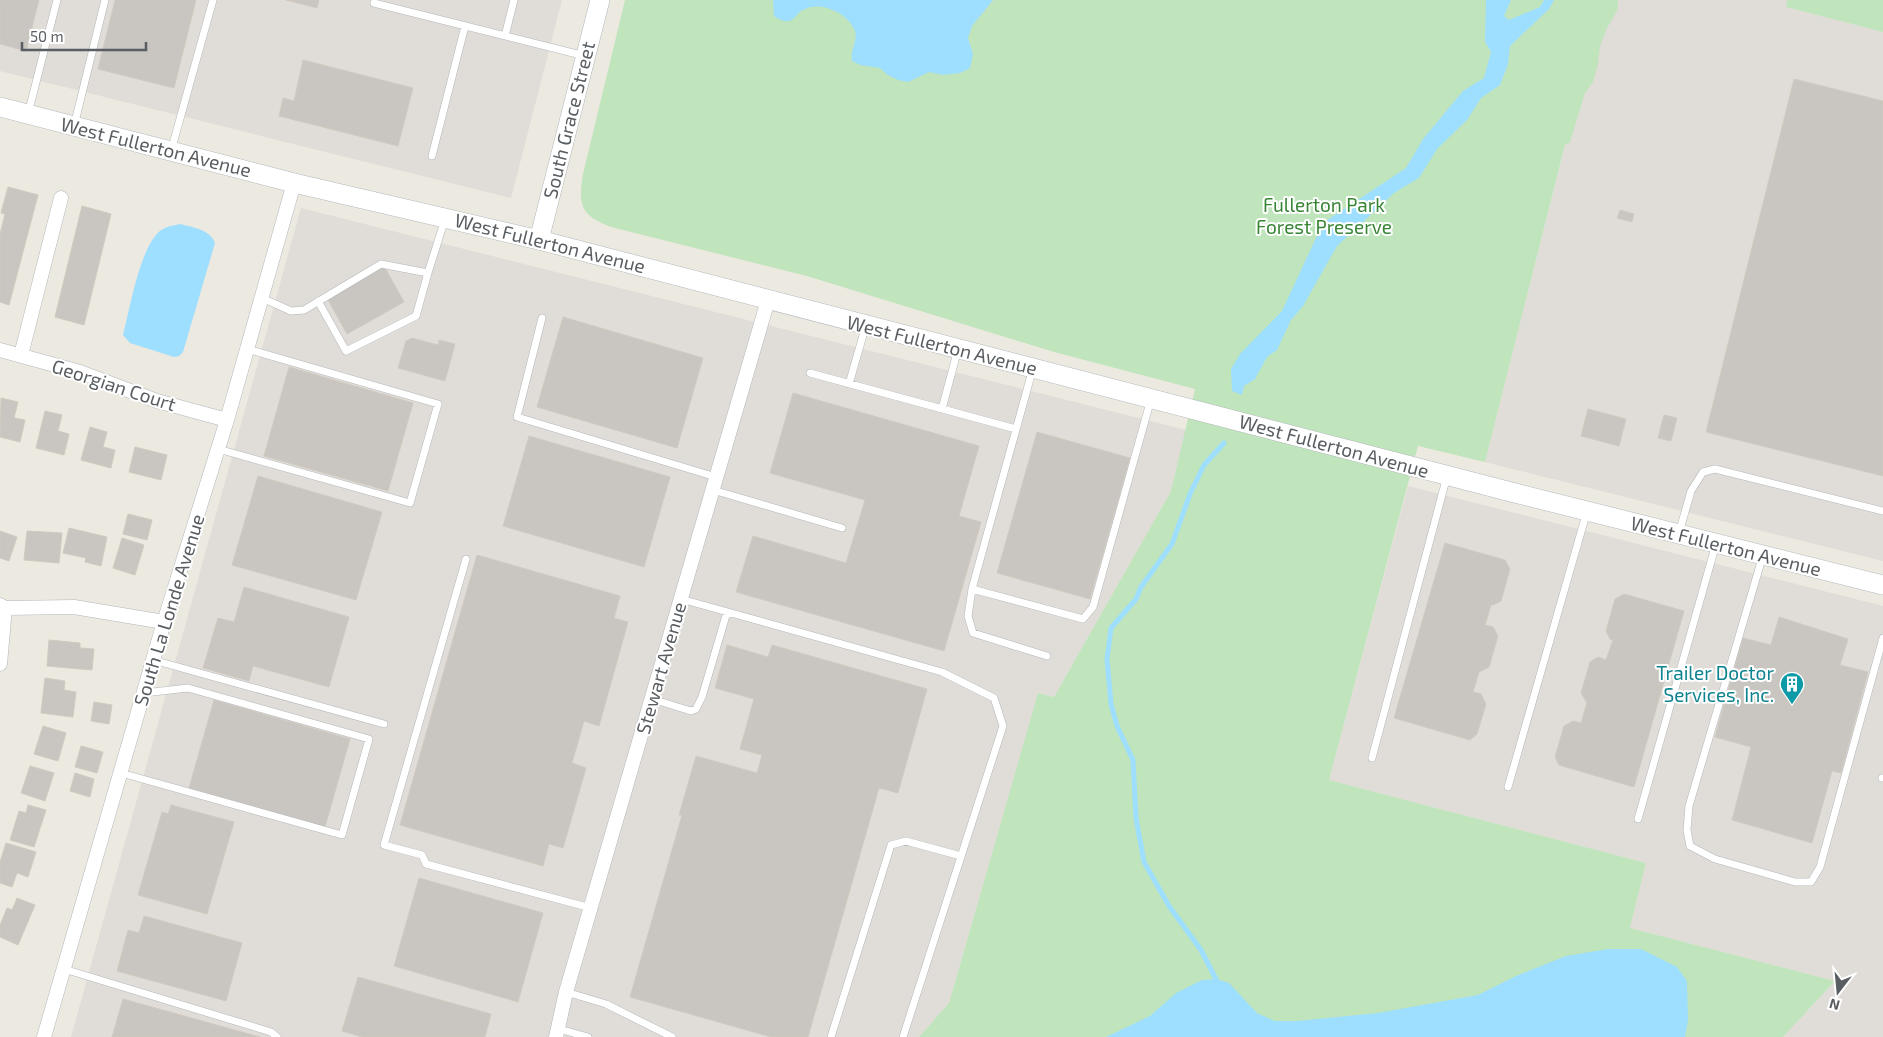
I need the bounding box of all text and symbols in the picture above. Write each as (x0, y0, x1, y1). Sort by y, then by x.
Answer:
scale bar (22, 20, 146, 52)
text: 50 m (30, 27, 64, 45)
street label: South Grace Street (538, 39, 599, 201)
street label: West Fullerton Avenue (59, 112, 254, 181)
park label: Fullerton Park Forest Preserve (1256, 193, 1392, 238)
street label: West Fullerton Avenue (453, 208, 648, 277)
street label: West Fullerton Avenue (845, 310, 1040, 379)
street label: Georgian Court (49, 354, 179, 415)
street label: West Fullerton Avenue (1237, 409, 1431, 482)
street label: South La Londe Avenue (128, 511, 209, 709)
street label: West Fullerton Avenue (1629, 511, 1824, 580)
street label: Stewart Avenue (631, 599, 690, 737)
place label: Trailer Doctor Services, Inc. (1656, 661, 1774, 706)
building icon: Trailer Doctor Services, Inc. (1779, 671, 1805, 705)
north arrow (1813, 967, 1863, 1017)
text: N (1827, 995, 1841, 1015)

